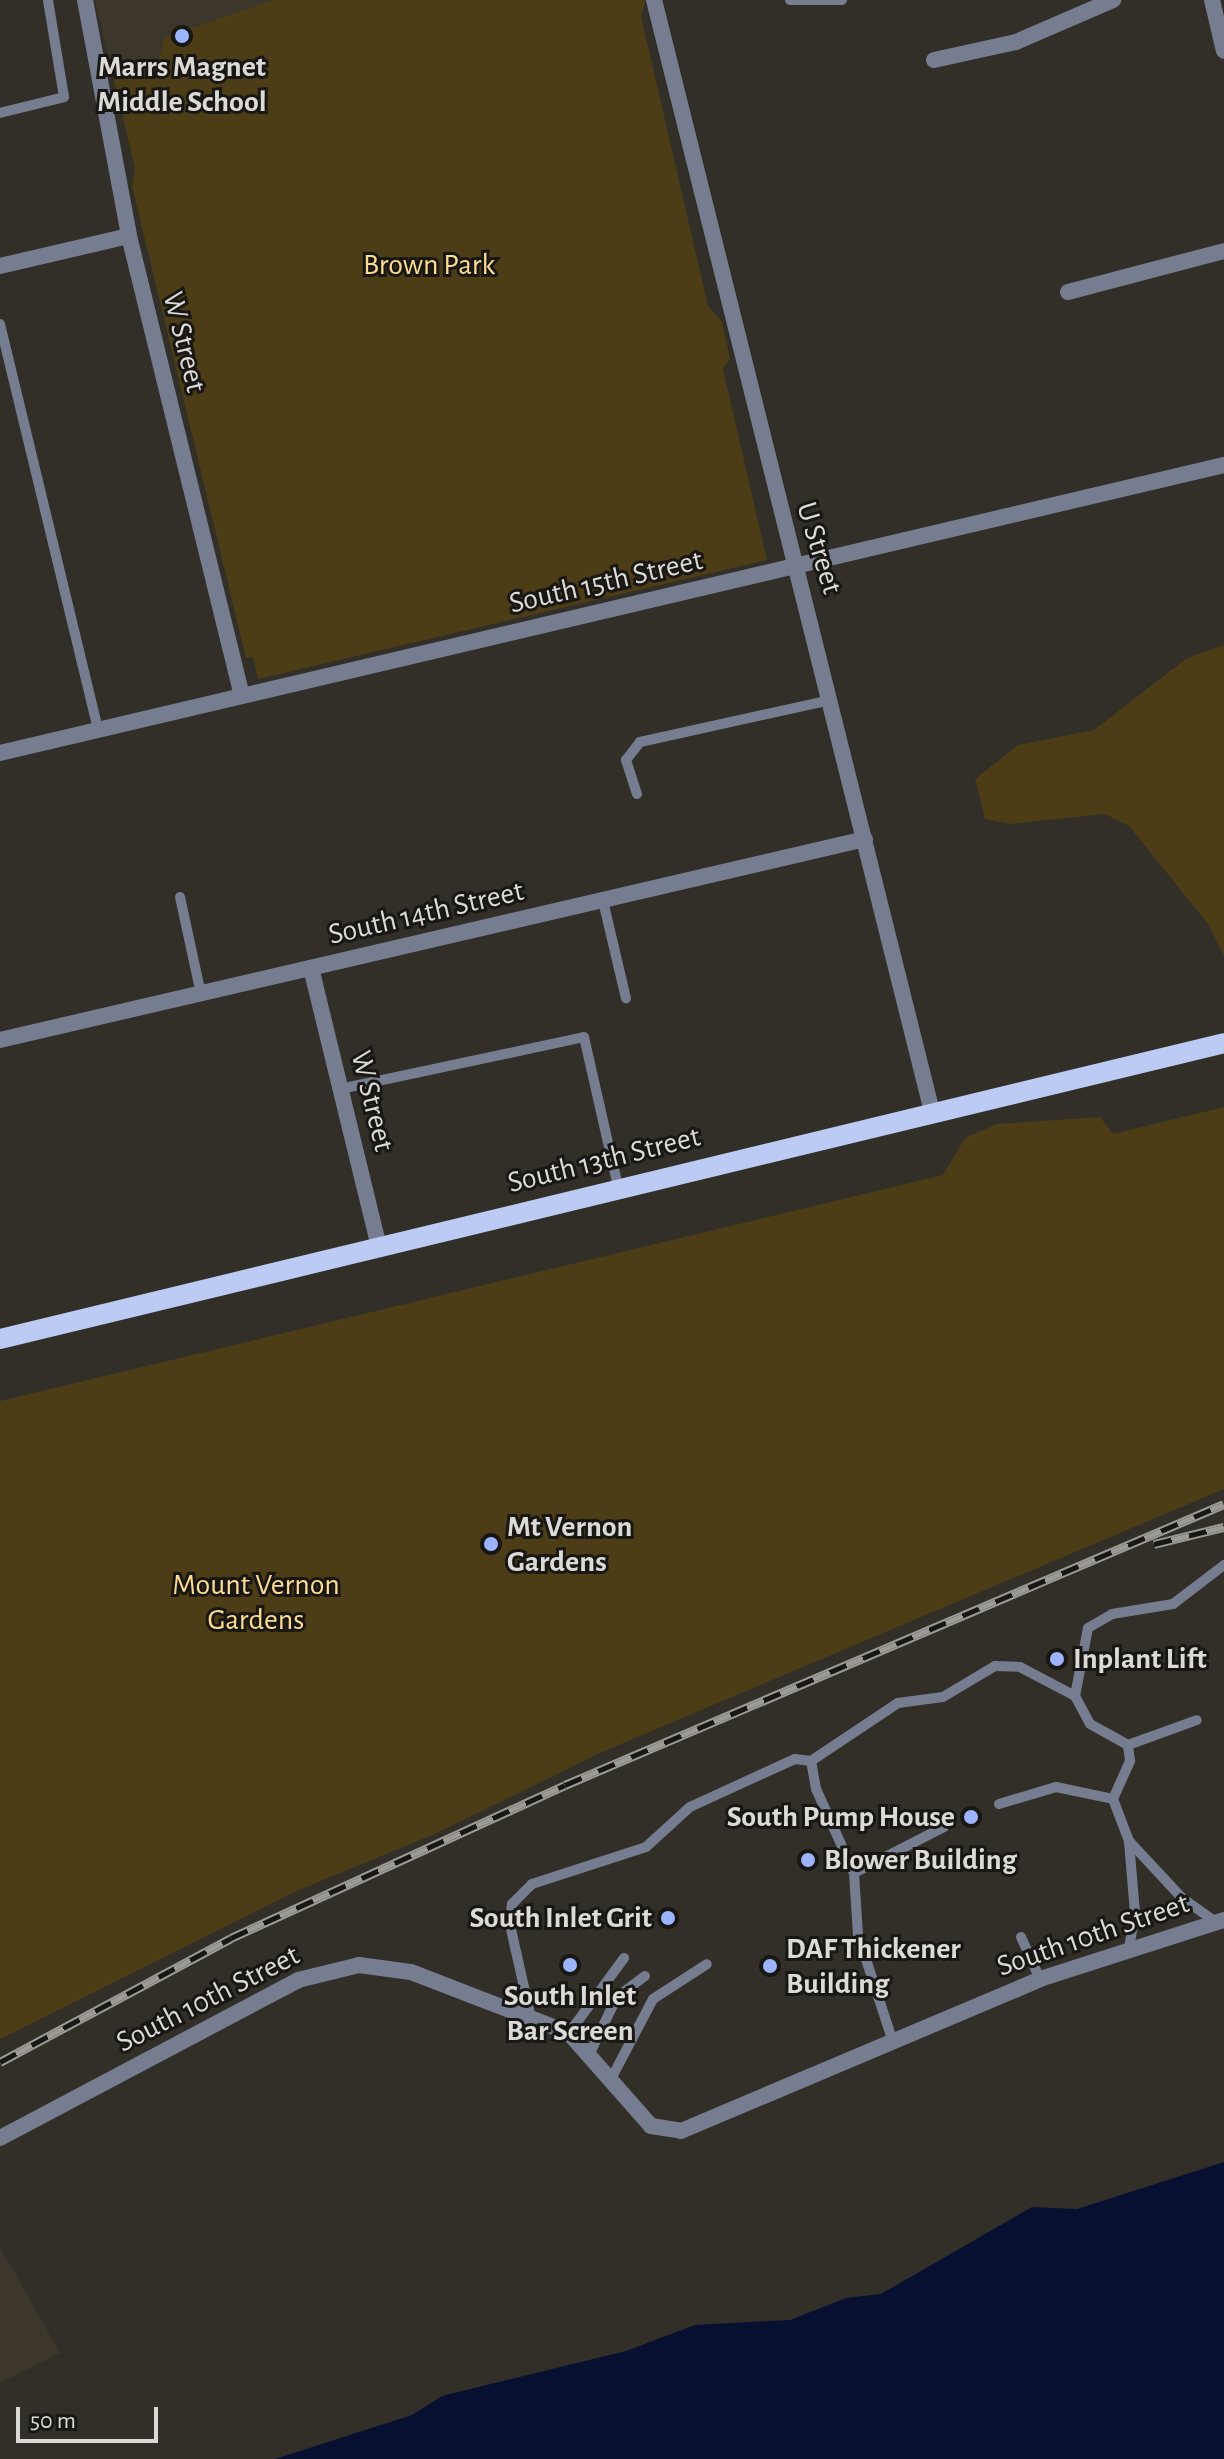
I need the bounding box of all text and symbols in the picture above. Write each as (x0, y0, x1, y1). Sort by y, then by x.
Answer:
marker: Marrs Magnet Middle School (173, 27, 191, 45)
place label: Marrs Magnet Middle School (97, 49, 267, 120)
park label: Brown Park (363, 247, 495, 283)
street label: W Street (154, 288, 214, 396)
street label: U Street (788, 498, 850, 598)
street label: South 15th Street (506, 542, 706, 622)
street label: South 14th Street (325, 873, 527, 953)
street label: W Street (342, 1047, 402, 1155)
street label: South 13th Street (504, 1119, 704, 1201)
place label: Mt Vernon Gardens (507, 1509, 632, 1580)
marker: Mt Vernon Gardens (482, 1535, 500, 1553)
park label: Mount Vernon Gardens (172, 1567, 340, 1638)
place label: Inplant Lift (1073, 1641, 1207, 1677)
marker: Inplant Lift (1048, 1650, 1066, 1668)
place label: South Pump House (727, 1799, 955, 1835)
marker: South Pump House (962, 1808, 980, 1826)
place label: Blower Building (824, 1842, 1017, 1878)
marker: Blower Building (799, 1851, 817, 1869)
street label: South 10th Street (992, 1885, 1194, 1985)
place label: South Inlet Grit (469, 1900, 652, 1936)
marker: South Inlet Grit (659, 1909, 677, 1927)
place label: DAF Thickener Building (786, 1931, 961, 2002)
street label: South 10th Street (110, 1937, 306, 2061)
marker: South Inlet Bar Screen (561, 1956, 579, 1974)
marker: DAF Thickener Building (761, 1957, 779, 1975)
place label: South Inlet Bar Screen (504, 1978, 636, 2048)
scale bar (20, 2391, 162, 2441)
text: 50 m (30, 2409, 76, 2433)

